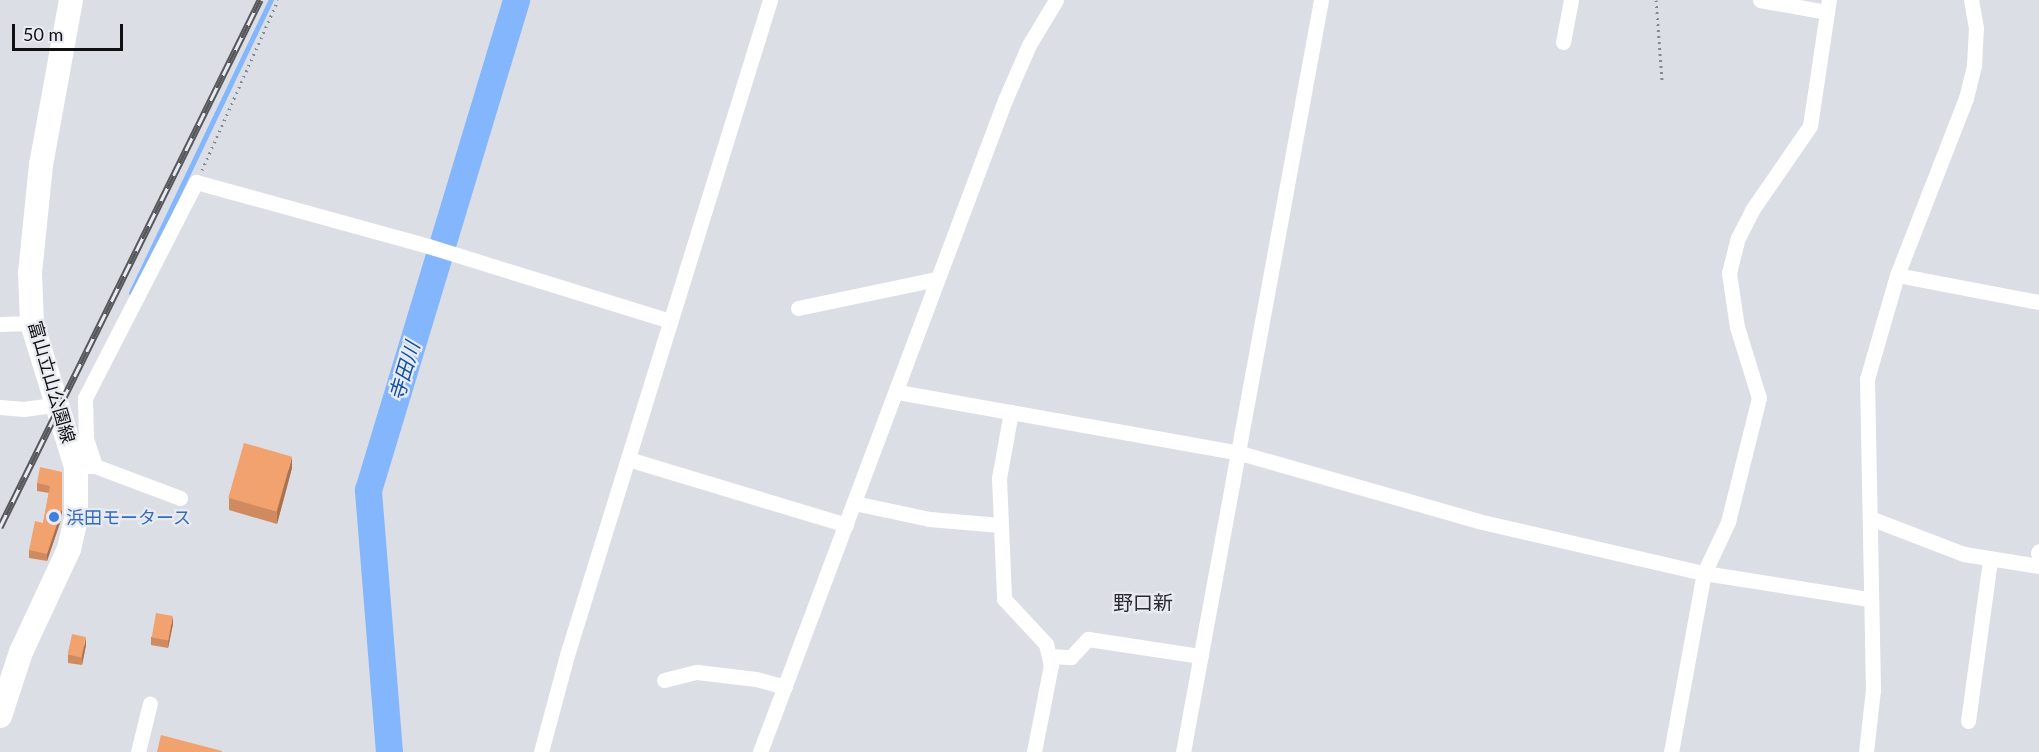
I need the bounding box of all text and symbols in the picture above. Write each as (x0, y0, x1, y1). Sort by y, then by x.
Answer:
scale bar (15, 12, 126, 50)
text: 50 m (23, 23, 63, 45)
street label: 富山立山公園線 (24, 318, 80, 446)
water label: 寺田川 (384, 339, 424, 403)
place label: 浜田モータース (66, 506, 192, 528)
marker: 浜田モータース (47, 510, 61, 524)
district label: 野口新 (1113, 590, 1173, 614)

